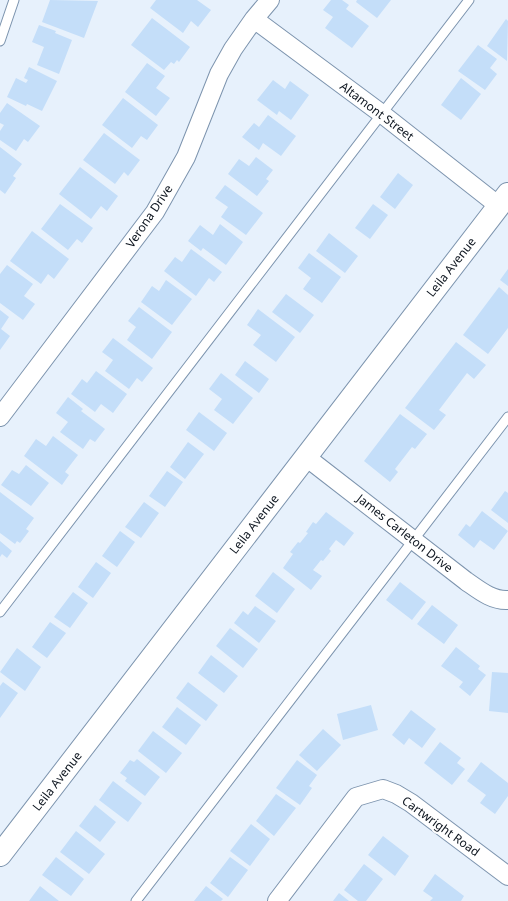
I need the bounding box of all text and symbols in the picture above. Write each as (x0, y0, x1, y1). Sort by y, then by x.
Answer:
street label: Altamont Street (336, 78, 418, 145)
street label: Verona Drive (122, 181, 176, 251)
street label: Leila Avenue (422, 234, 480, 300)
street label: James Carleton Drive (353, 489, 457, 576)
street label: Leila Avenue (225, 491, 283, 557)
street label: Leila Avenue (28, 748, 86, 814)
street label: Cartwright Road (399, 792, 483, 860)

